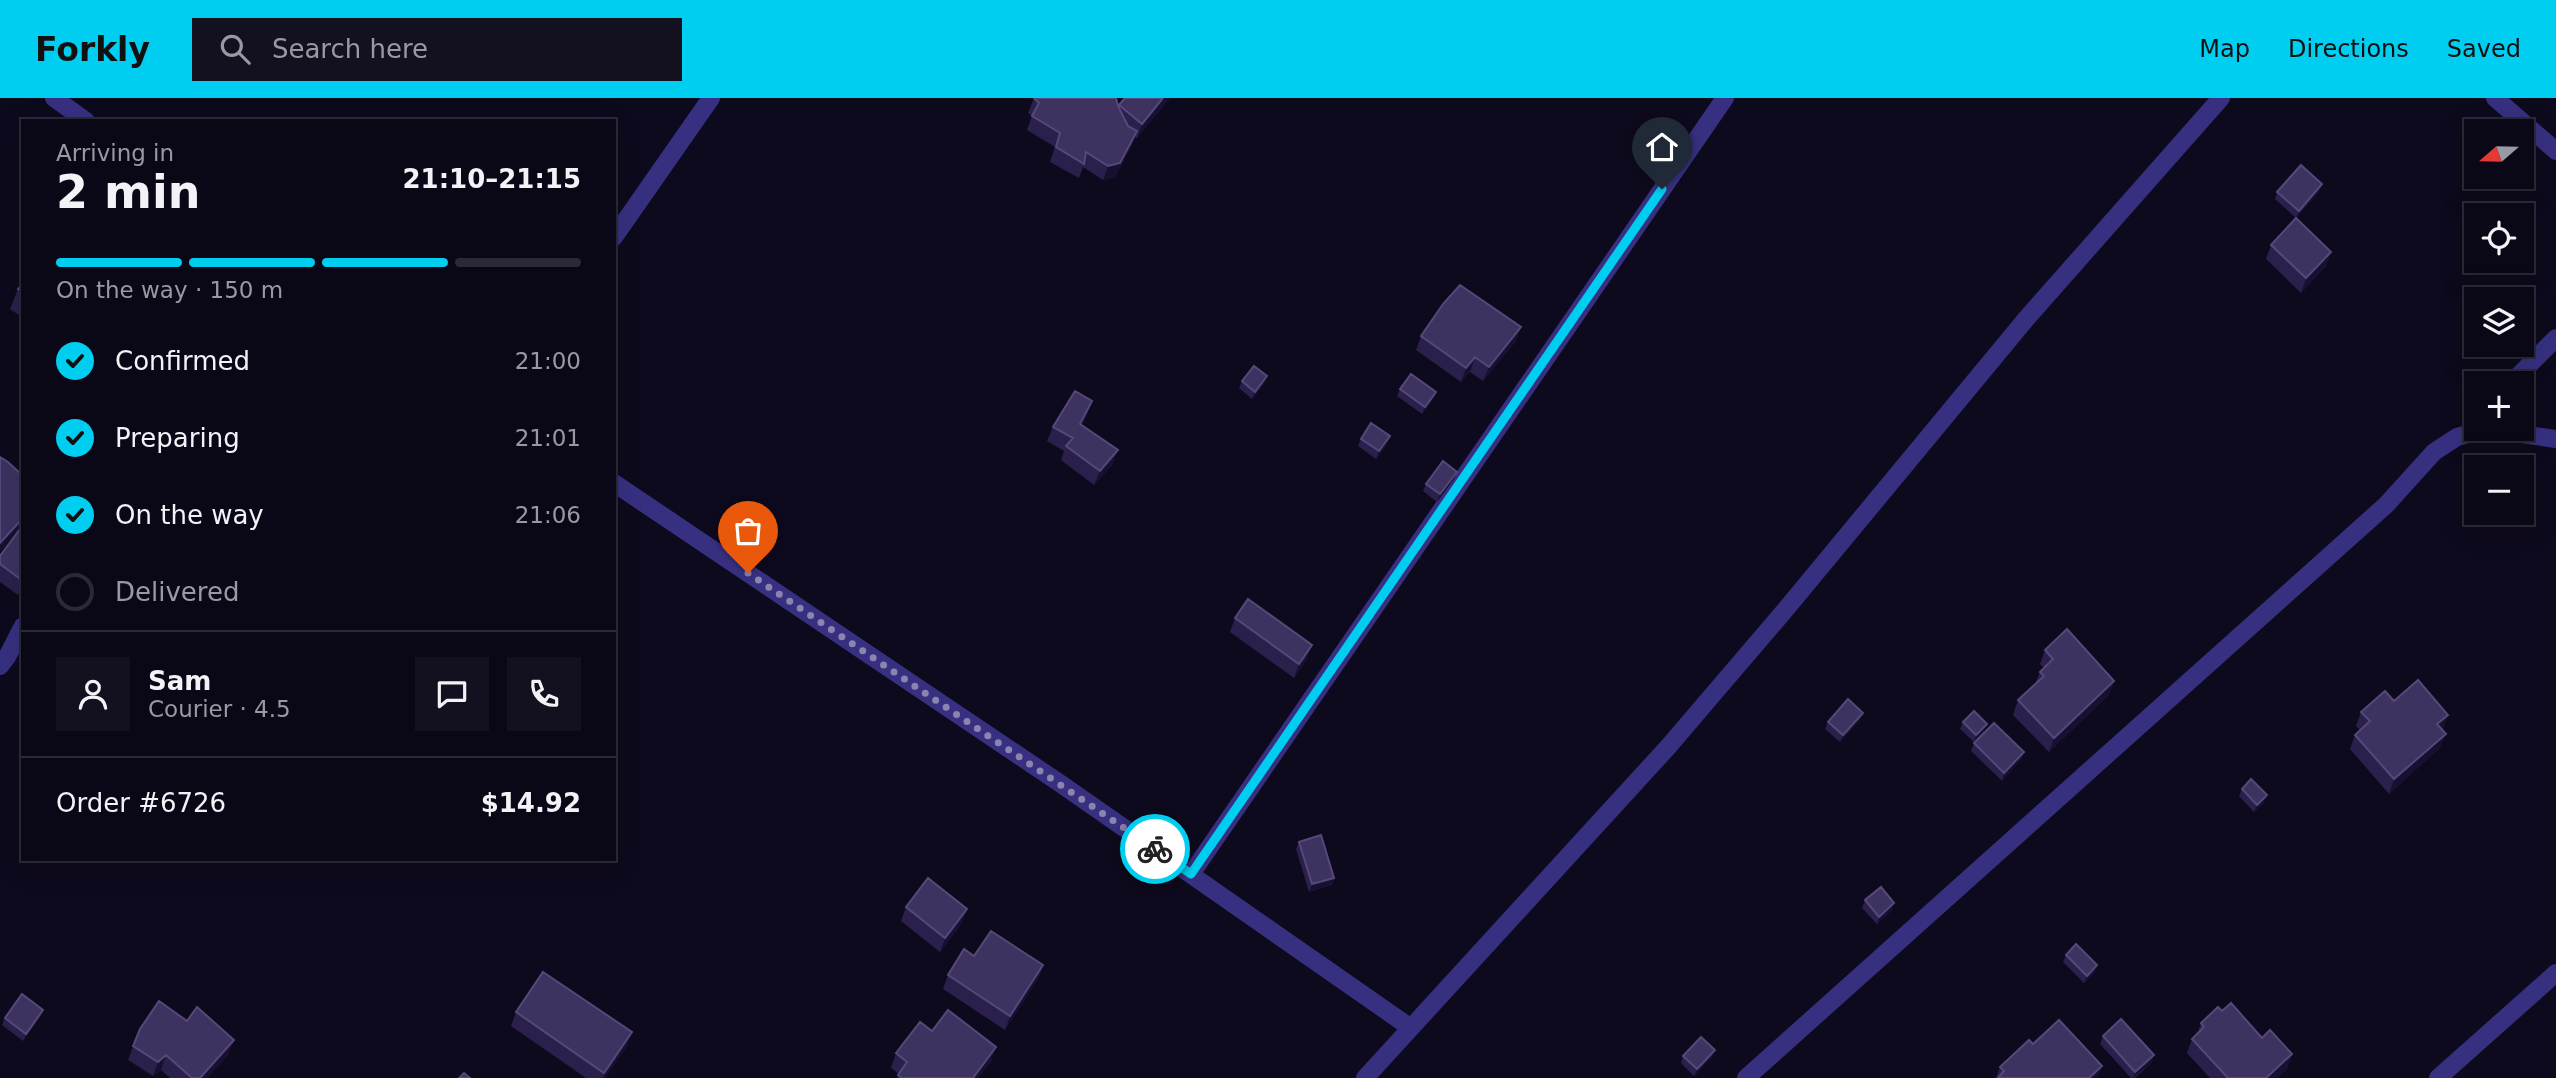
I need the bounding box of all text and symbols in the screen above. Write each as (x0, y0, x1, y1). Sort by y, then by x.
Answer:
search box (192, 18, 682, 81)
text: Forkly (35, 30, 150, 69)
icon: search (216, 30, 254, 68)
text: Search here (272, 34, 428, 64)
text: Map (2199, 35, 2250, 63)
text: Directions (2288, 35, 2409, 63)
text: Saved (2447, 35, 2521, 63)
pin (1632, 117, 1692, 189)
north arrow (2464, 119, 2534, 189)
map controls (2464, 119, 2534, 525)
icon: home (1643, 128, 1681, 166)
text: Arriving in (56, 140, 174, 166)
text: 21:10–21:15 (402, 164, 581, 194)
text: 2 min (56, 165, 200, 219)
button: locate (2464, 203, 2534, 273)
text: On the way · 150 m (56, 277, 283, 303)
button: layers (2464, 287, 2534, 357)
icon: check (56, 342, 94, 380)
text: Confirmed (115, 346, 250, 376)
text: 21:00 (515, 348, 581, 374)
button: + (2464, 371, 2534, 441)
icon: check (56, 419, 94, 457)
text: Preparing (115, 423, 240, 453)
text: 21:01 (515, 425, 581, 451)
button: − (2464, 455, 2534, 525)
icon: check (56, 496, 94, 534)
text: On the way (115, 500, 264, 530)
pin (718, 501, 778, 573)
text: 21:06 (515, 502, 581, 528)
icon: bag (729, 512, 767, 550)
text: Delivered (115, 577, 239, 607)
button: person (56, 657, 130, 731)
button: chat (415, 657, 489, 731)
button: phone (507, 657, 581, 731)
text: Sam (148, 666, 211, 696)
text: Courier · 4.5 (148, 696, 291, 722)
text: Order #6726 (56, 788, 226, 818)
text: $14.92 (481, 788, 581, 818)
courier (1120, 814, 1190, 884)
icon: bike (1136, 830, 1174, 868)

